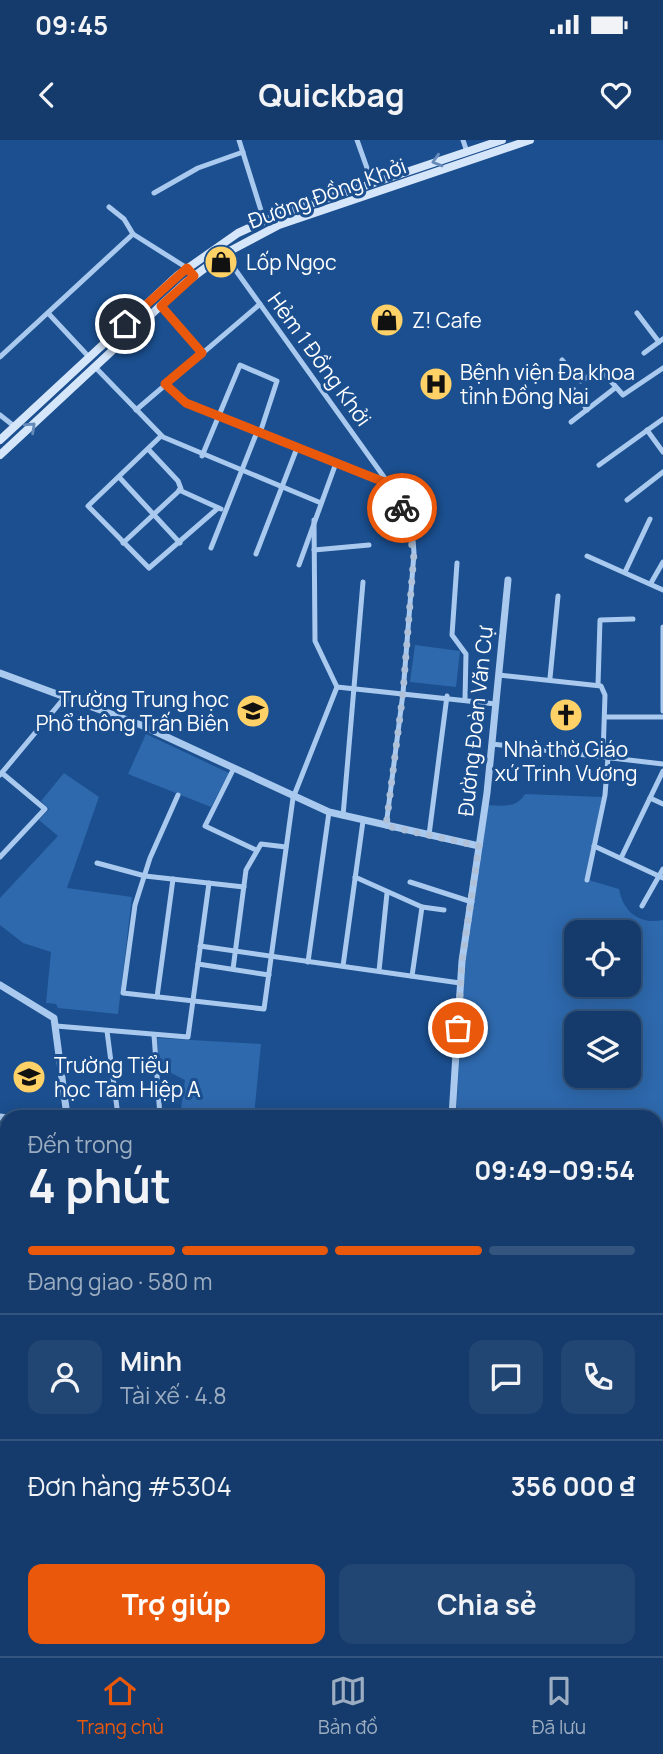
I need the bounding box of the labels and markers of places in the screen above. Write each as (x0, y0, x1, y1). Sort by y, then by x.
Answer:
shop icon: Lốp Ngọc (202, 243, 240, 281)
place label: Lốp Ngọc (246, 248, 337, 276)
pin (95, 294, 155, 354)
shop icon: Z! Cafe (368, 301, 406, 339)
place label: Z! Cafe (412, 306, 482, 334)
place label: Bệnh viện Đa khoa tỉnh Đồng Nai (460, 358, 635, 410)
hospital icon: Bệnh viện Đa khoa tỉnh Đồng Nai (417, 365, 455, 403)
place label: Trường Trung học Phổ thông Trấn Biên (36, 685, 229, 737)
school or university icon: Trường Trung học Phổ thông Trấn Biên (234, 692, 272, 730)
church icon: Nhà thờ Giáo xứ Trinh Vương (547, 696, 585, 734)
place label: Nhà thờ Giáo xứ Trinh Vương (495, 735, 637, 787)
pin (428, 998, 488, 1058)
place label: Trường Tiểu học Tam Hiệp A (54, 1051, 201, 1103)
school or university icon: Trường Tiểu học Tam Hiệp A (10, 1058, 48, 1096)

